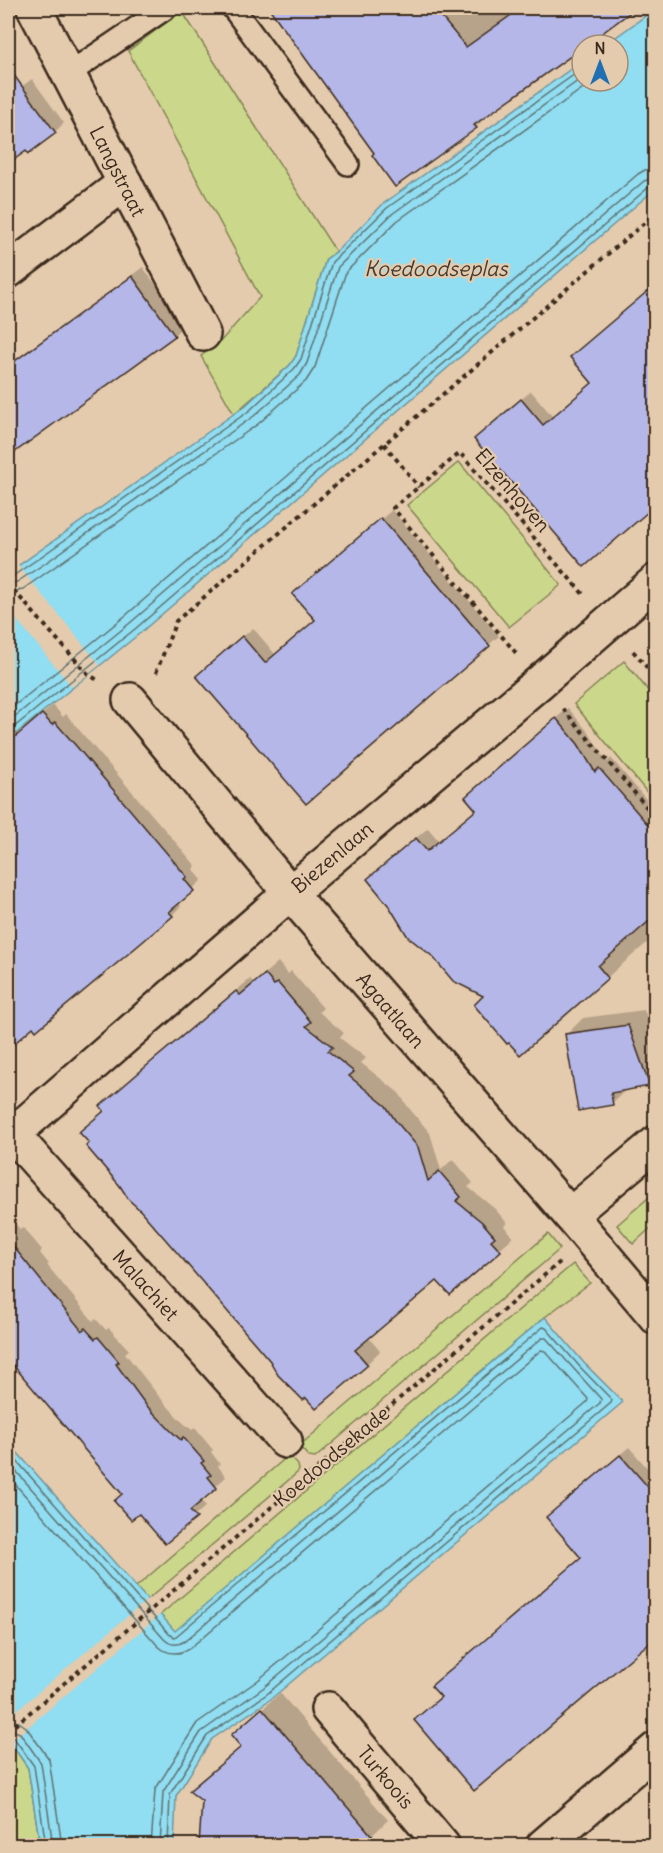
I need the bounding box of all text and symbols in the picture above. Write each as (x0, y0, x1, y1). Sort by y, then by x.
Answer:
north arrow (570, 33, 630, 93)
text: N (594, 38, 606, 58)
street label: Langstraat (85, 122, 152, 221)
water label: Koedoodseplas (364, 255, 509, 282)
street label: Elzenhoven (470, 443, 556, 537)
street label: Biezenlaan (286, 816, 378, 898)
street label: Agaatlaan (351, 967, 431, 1053)
street label: Malachiet (108, 1244, 185, 1326)
street label: Koedoodsekade (268, 1400, 394, 1512)
street label: Turkoois (352, 1740, 420, 1814)

